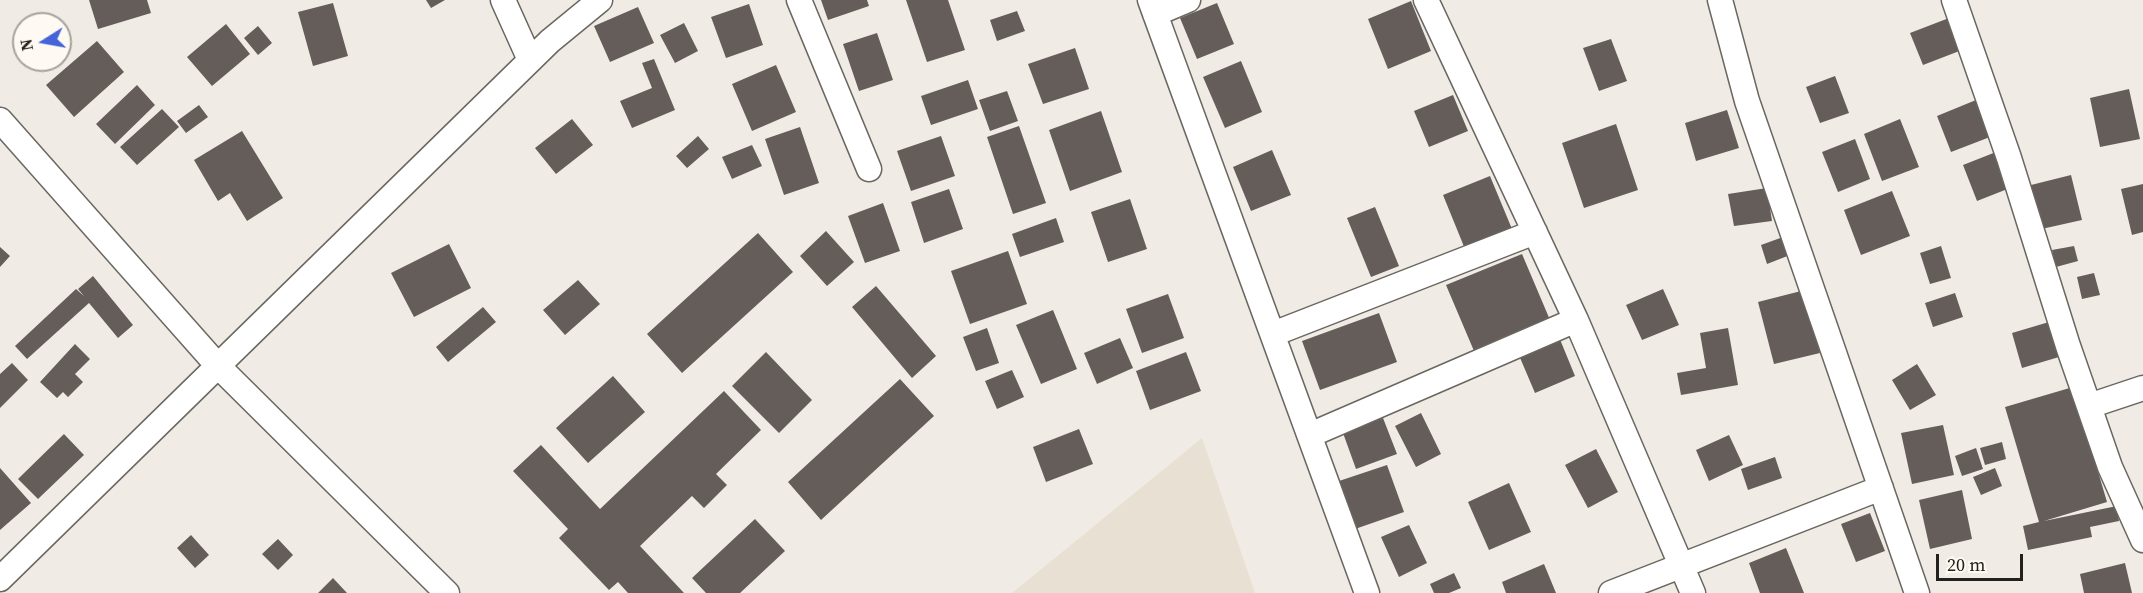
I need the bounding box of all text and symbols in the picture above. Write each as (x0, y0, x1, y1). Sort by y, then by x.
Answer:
north arrow (12, 12, 72, 72)
text: N (14, 37, 38, 53)
scale bar (1939, 542, 2026, 580)
text: 20 m (1947, 552, 1985, 577)

